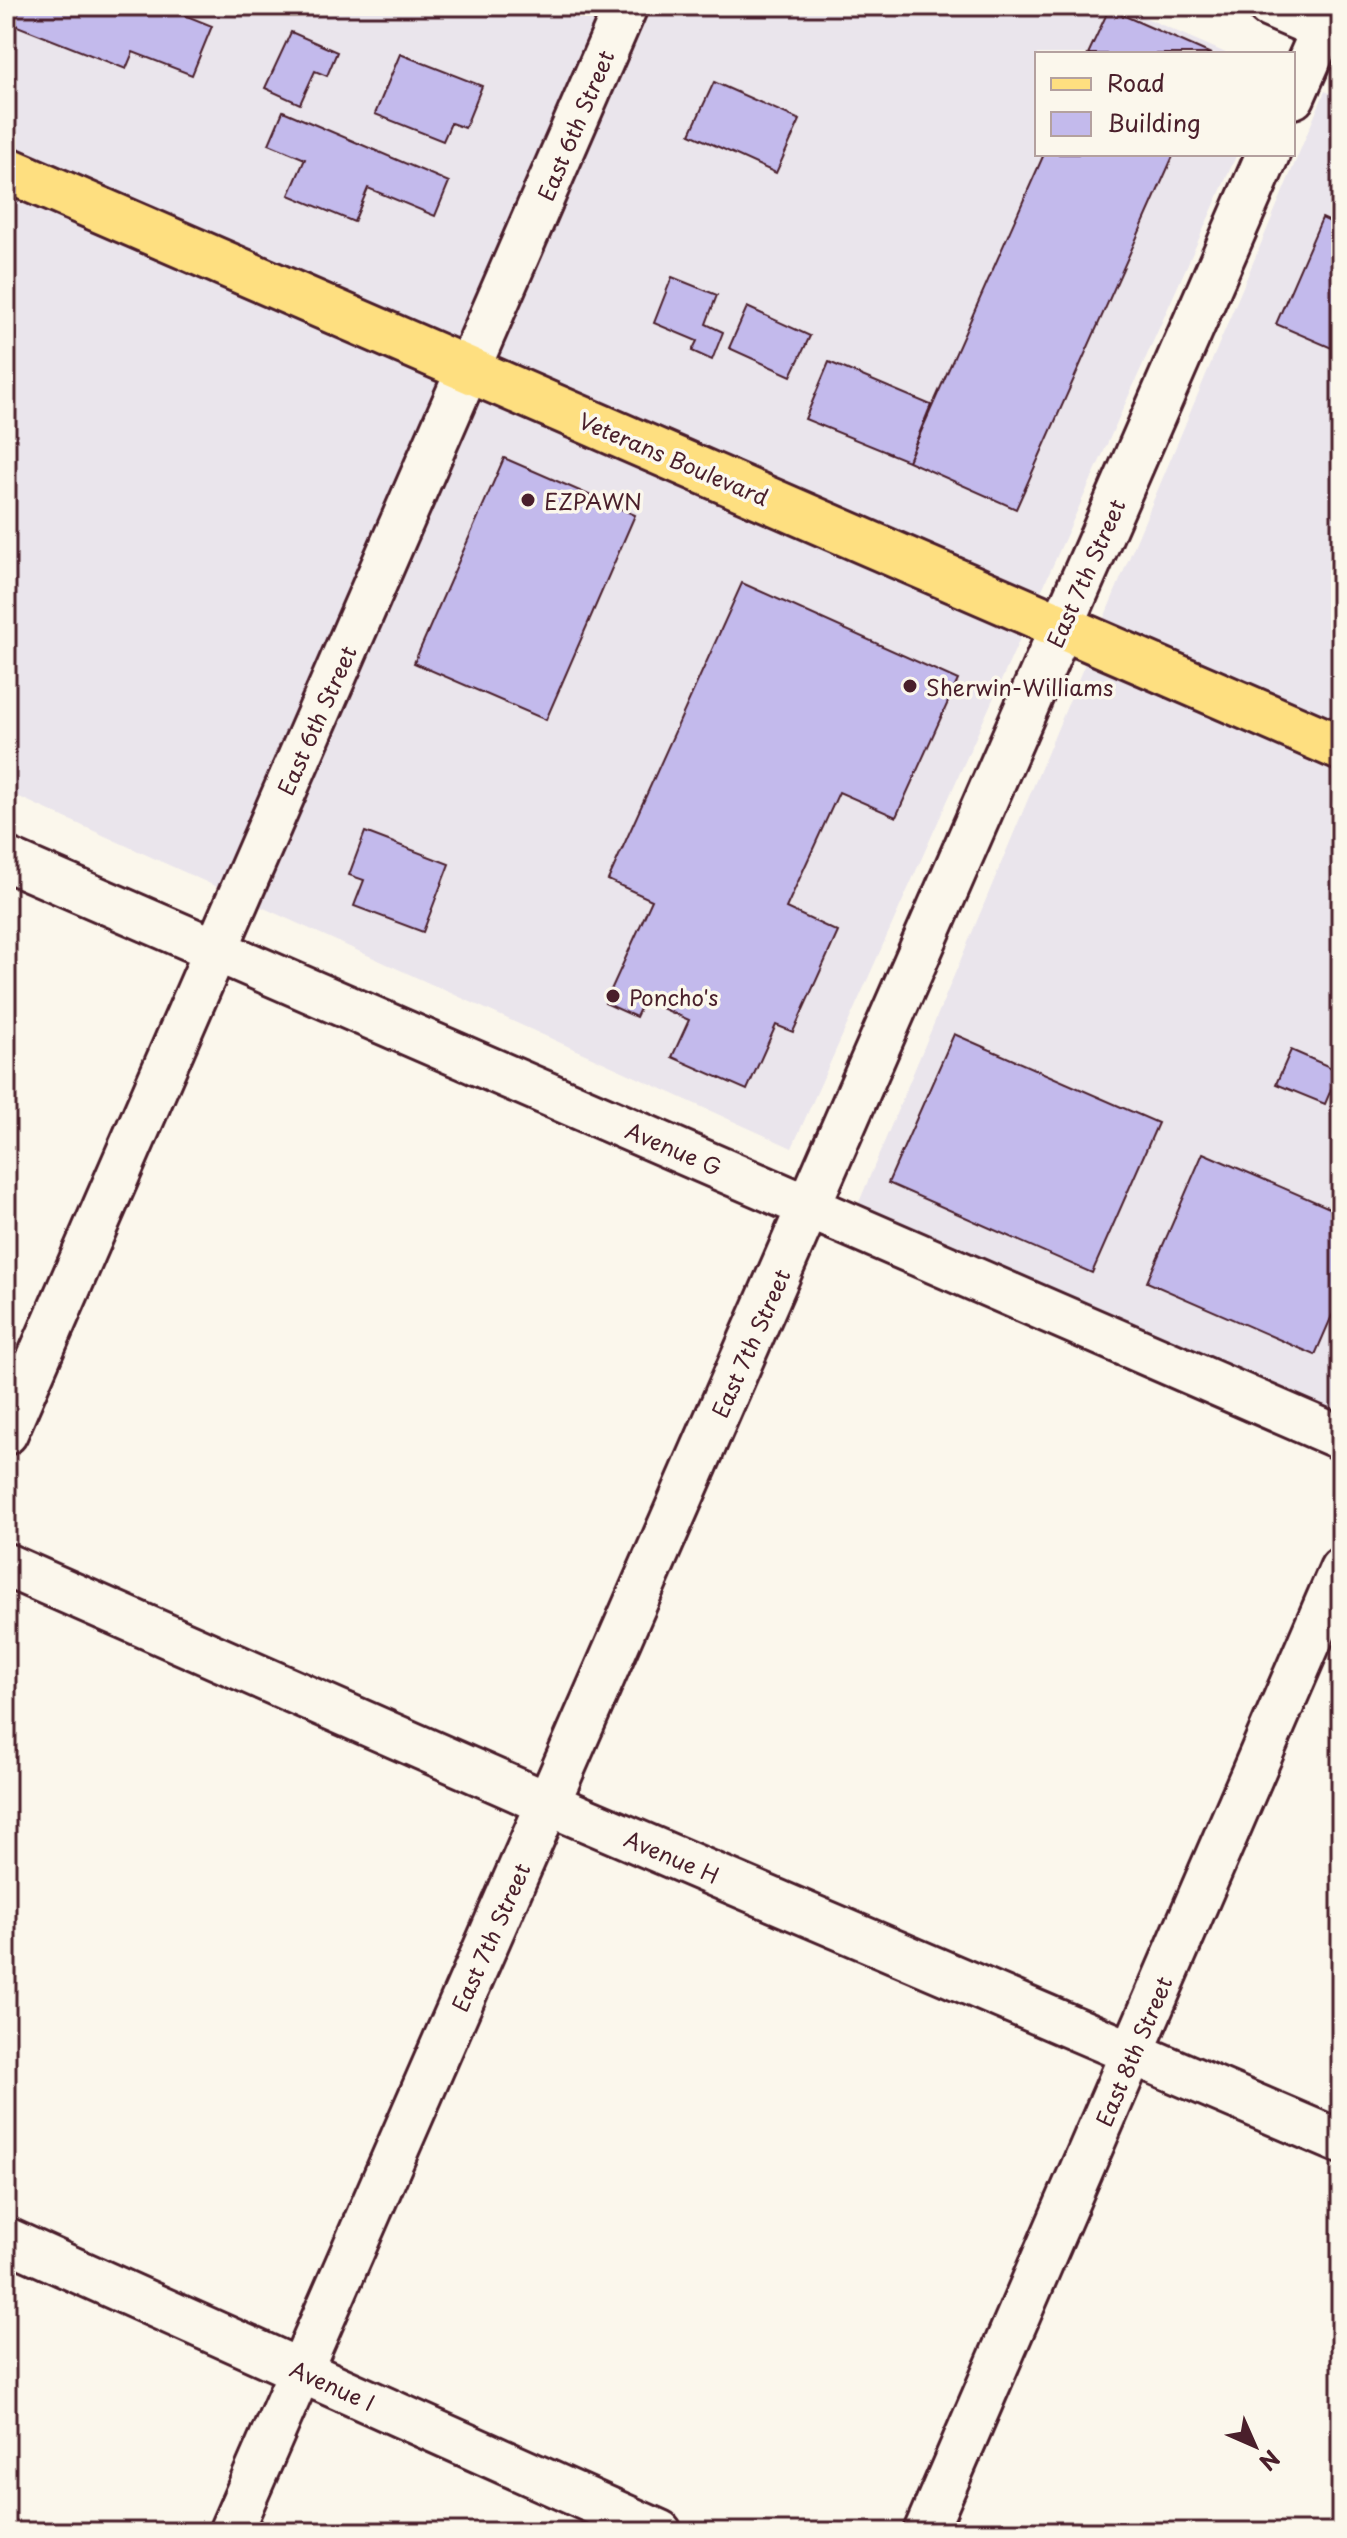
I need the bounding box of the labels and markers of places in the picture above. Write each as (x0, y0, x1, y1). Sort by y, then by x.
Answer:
place label: EZPAWN (544, 484, 642, 517)
marker: EZPAWN (519, 491, 537, 509)
place label: Sherwin-Williams (926, 670, 1113, 703)
marker: Sherwin-Williams (901, 677, 919, 695)
place label: Poncho's (629, 980, 718, 1013)
marker: Poncho's (604, 987, 622, 1005)

